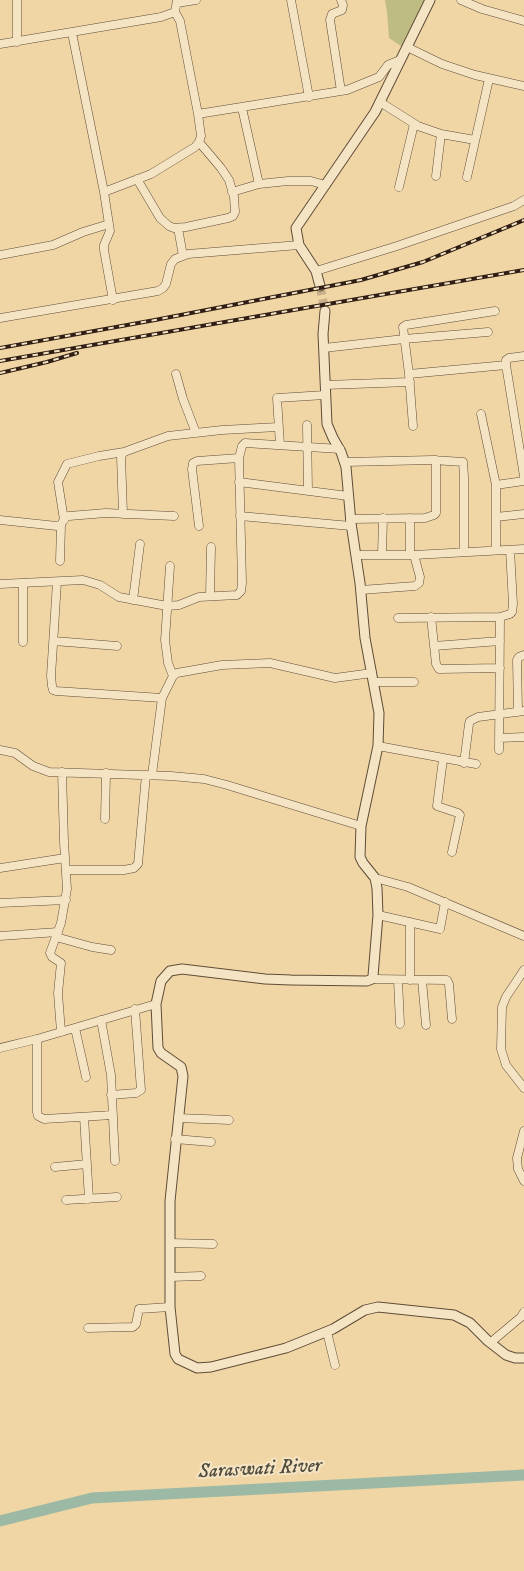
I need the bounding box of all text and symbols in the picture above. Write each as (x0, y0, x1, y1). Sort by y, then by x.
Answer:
water label: Saraswati River (198, 1455, 322, 1485)

